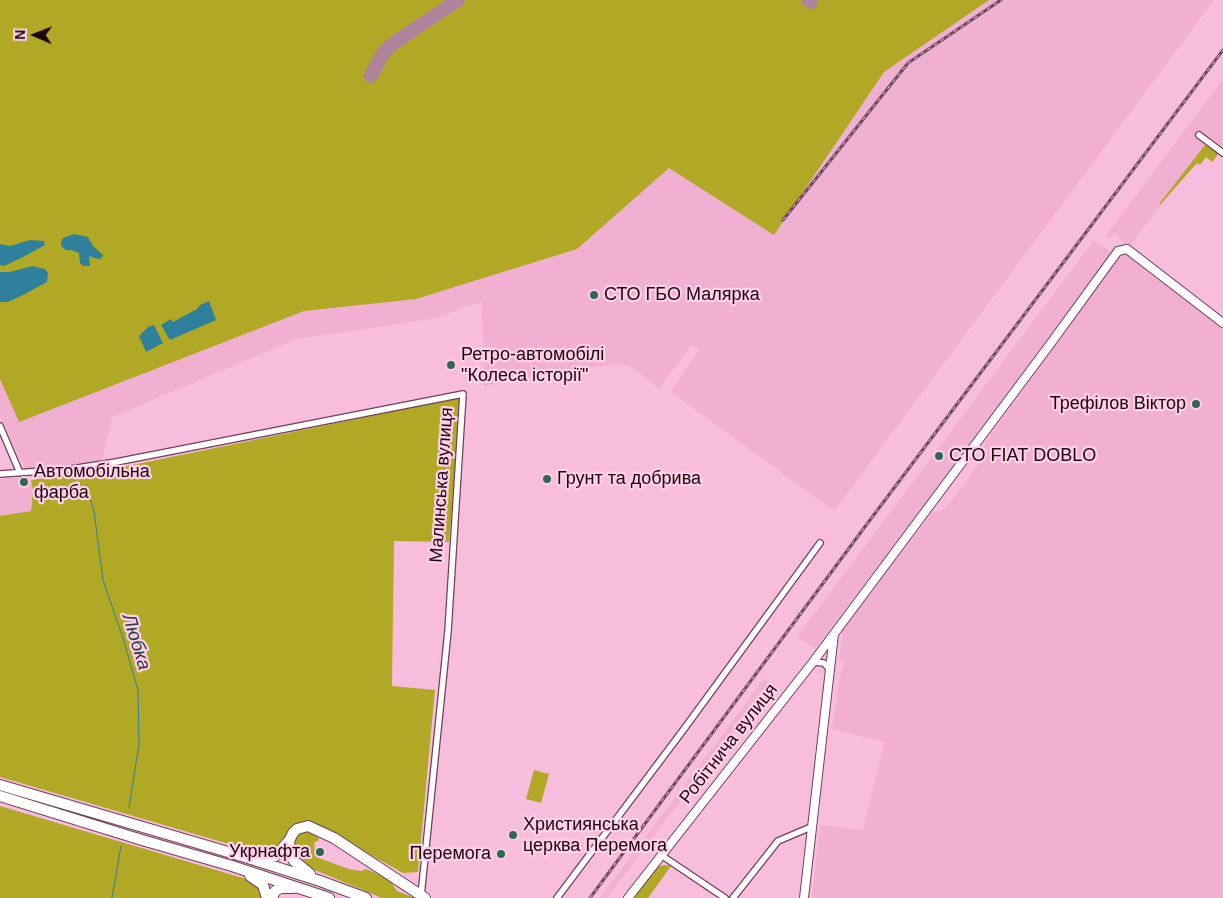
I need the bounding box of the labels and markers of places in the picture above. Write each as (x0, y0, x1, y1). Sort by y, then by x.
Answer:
place label: СТО ГБО Малярка (604, 284, 760, 306)
marker: СТО ГБО Малярка (588, 289, 600, 301)
place label: Ретро-автомобілі "Колеса історії" (461, 344, 604, 386)
marker: Ретро-автомобілі "Колеса історії" (445, 359, 457, 371)
place label: Трефілов Віктор (1050, 393, 1186, 415)
marker: Трефілов Віктор (1190, 398, 1202, 410)
place label: СТО FIAT DOBLO (949, 445, 1096, 467)
marker: СТО FIAT DOBLO (933, 450, 945, 462)
place label: Автомобільна фарба (34, 461, 150, 504)
place label: Грунт та добрива (557, 468, 701, 490)
marker: Грунт та добрива (541, 473, 553, 485)
marker: Автомобільна фарба (18, 476, 30, 488)
place label: Християнська церква Перемога (523, 814, 667, 856)
marker: Християнська церква Перемога (507, 829, 519, 841)
place label: Укрнафта (229, 841, 310, 863)
place label: Перемога (409, 843, 491, 865)
marker: Укрнафта (314, 846, 326, 858)
marker: Перемога (495, 848, 507, 860)

